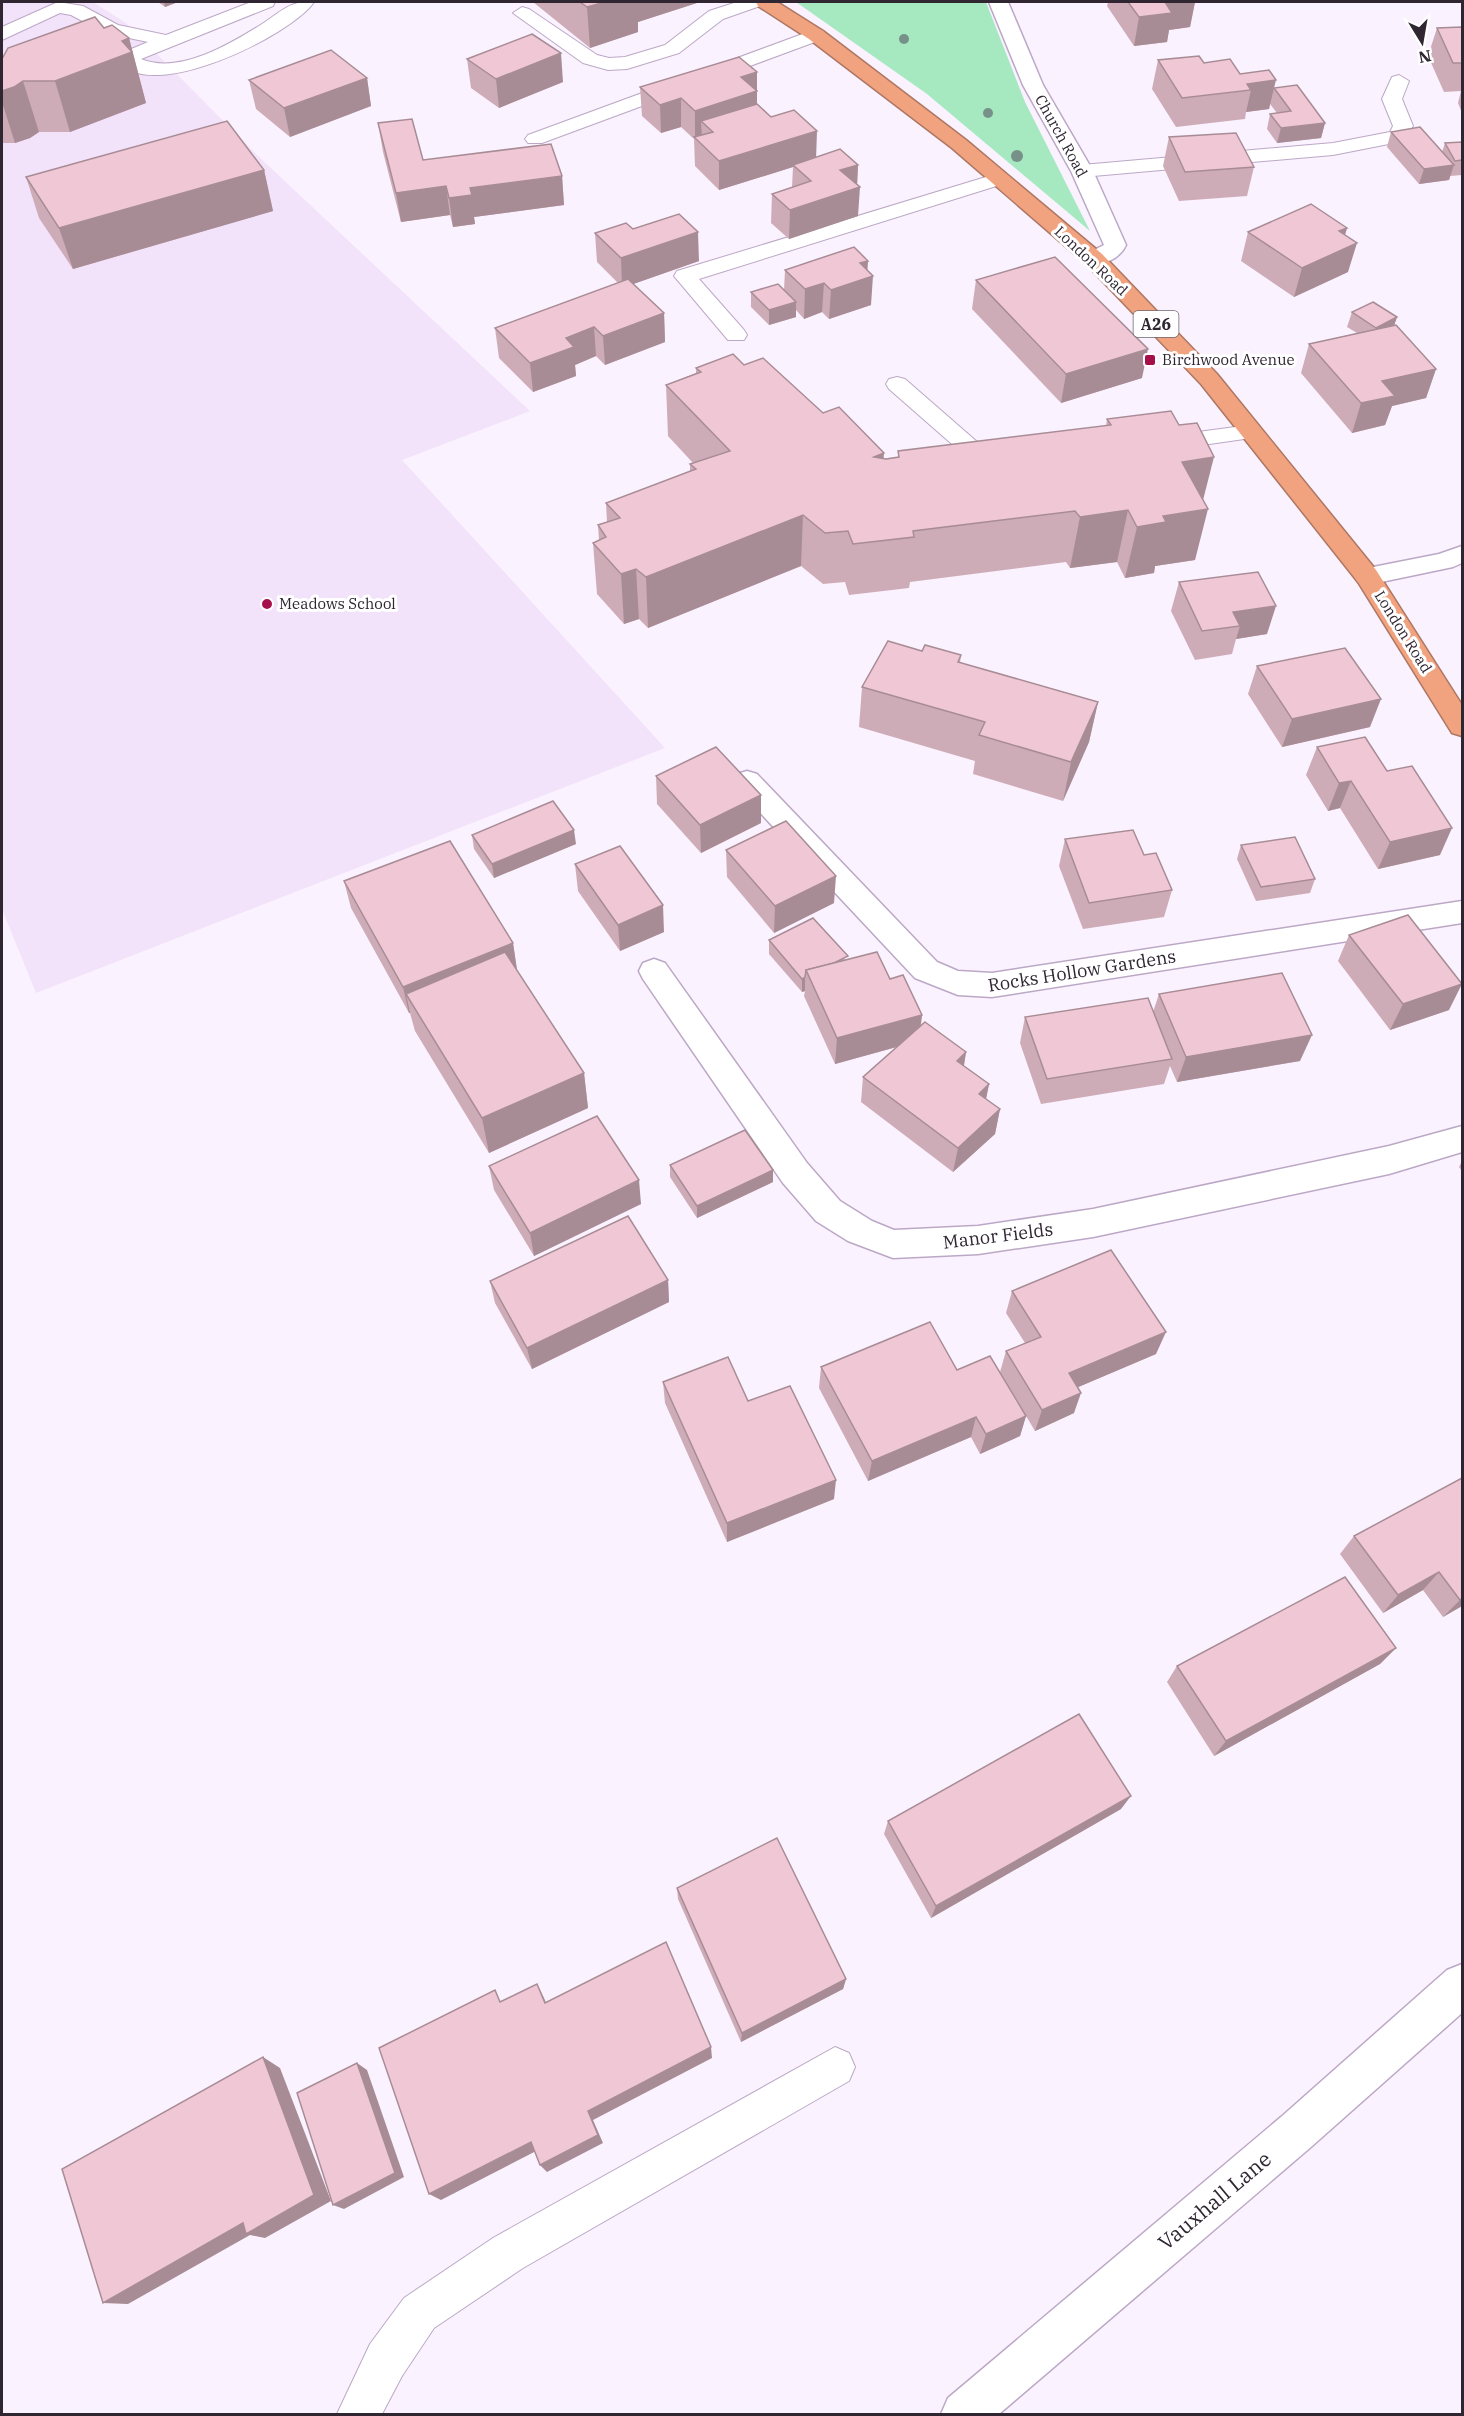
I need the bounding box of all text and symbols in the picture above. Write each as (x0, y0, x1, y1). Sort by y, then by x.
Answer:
north arrow (1392, 12, 1452, 72)
text: N (1417, 46, 1433, 68)
street label: Church Road (1031, 91, 1092, 180)
street label: London Road (1051, 222, 1132, 299)
road number: A26 (1134, 311, 1178, 337)
place label: Birchwood Avenue (1162, 350, 1294, 369)
marker: Birchwood Avenue (1143, 353, 1157, 367)
street label: London Road (1371, 587, 1436, 676)
place label: Meadows School (279, 594, 396, 613)
marker: Meadows School (260, 597, 274, 611)
street label: Rocks Hollow Gardens (986, 944, 1178, 997)
street label: Manor Fields (942, 1217, 1054, 1254)
street label: Vauxhall Lane (1152, 2145, 1277, 2256)

